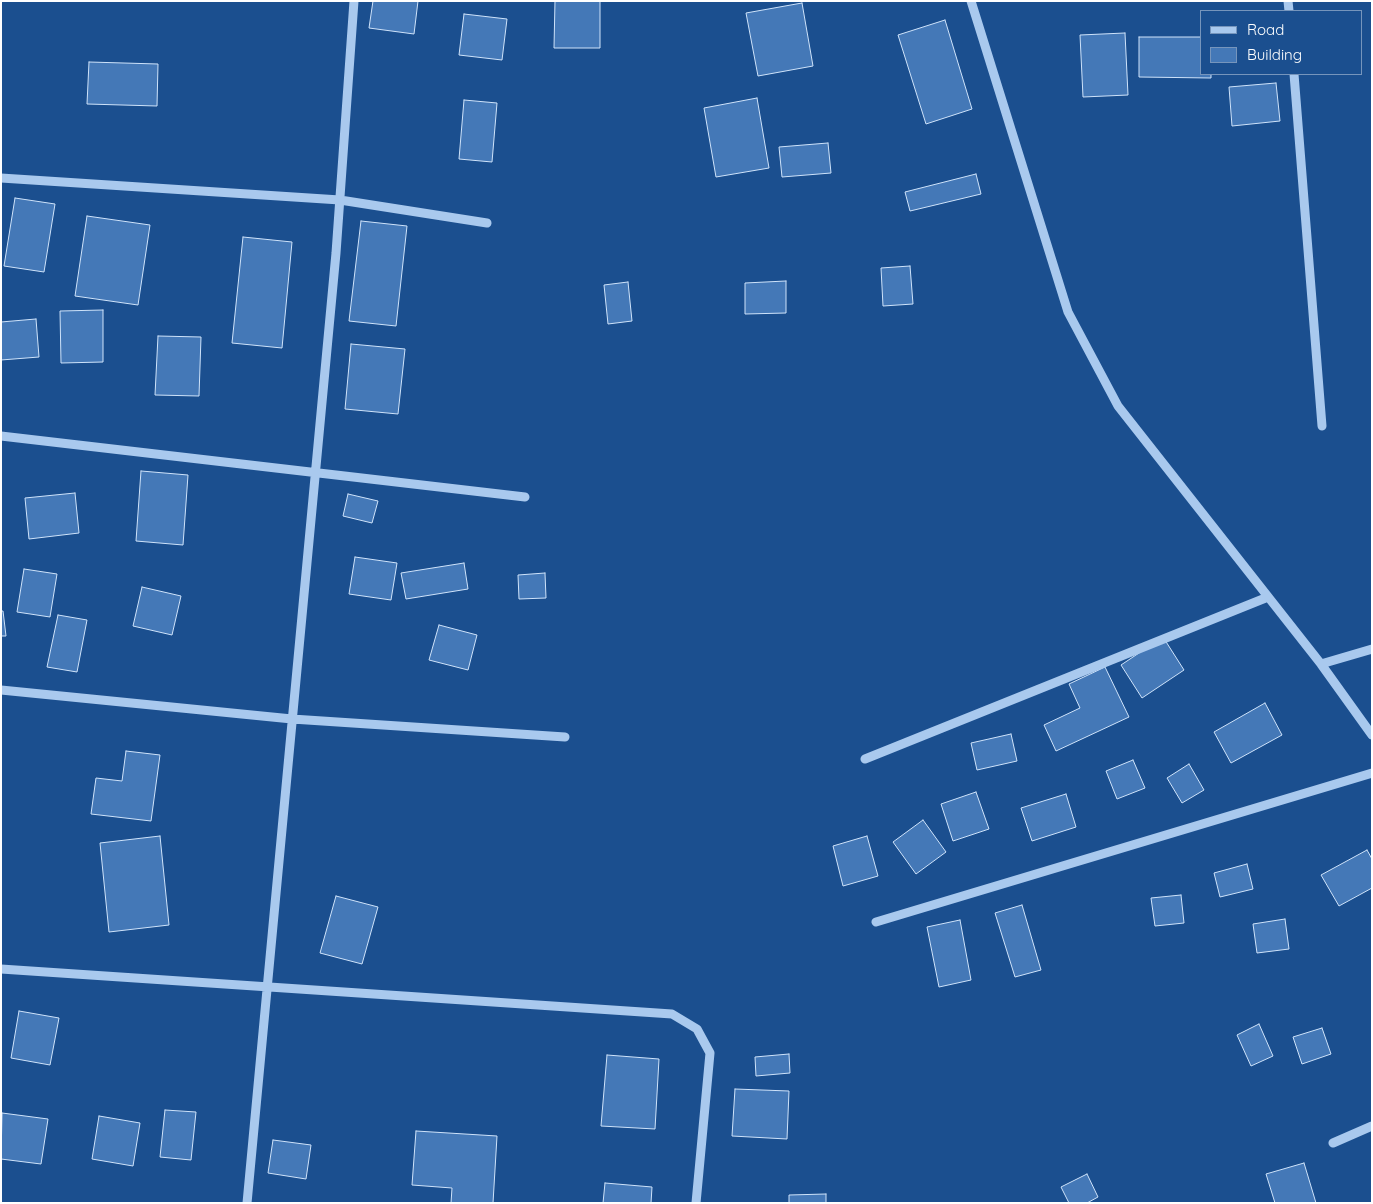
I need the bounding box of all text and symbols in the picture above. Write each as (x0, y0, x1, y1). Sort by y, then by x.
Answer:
legend (1200, 10, 1363, 75)
text: Road (1247, 20, 1284, 39)
text: Building (1247, 45, 1302, 64)

